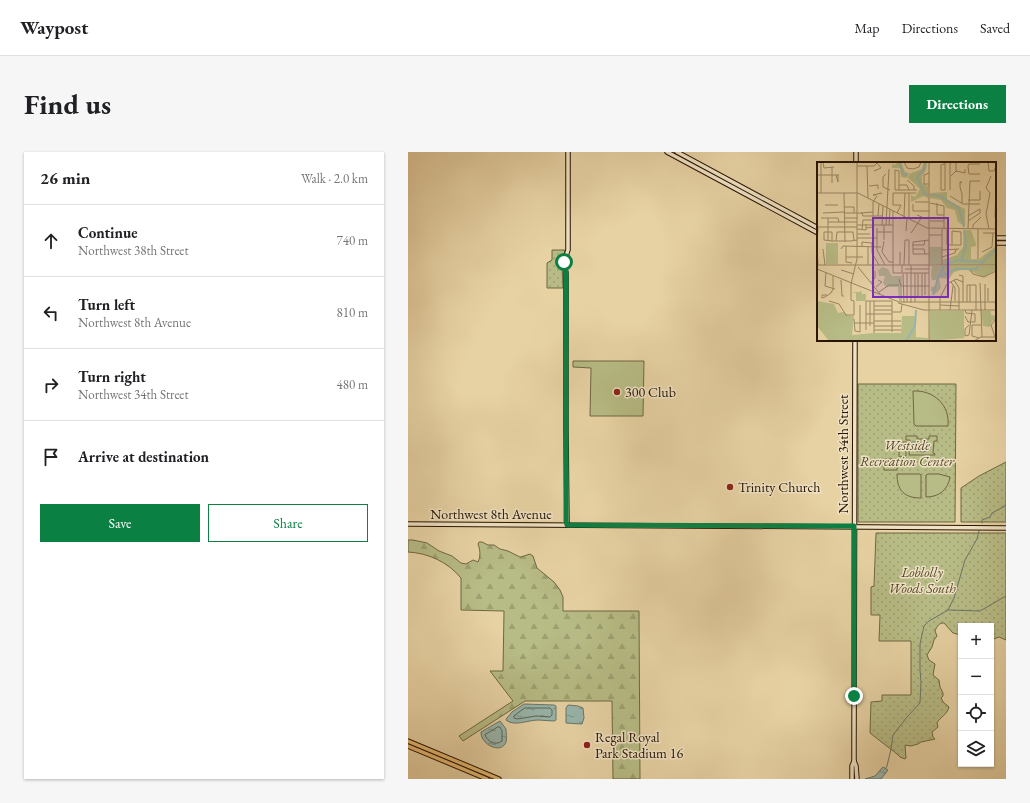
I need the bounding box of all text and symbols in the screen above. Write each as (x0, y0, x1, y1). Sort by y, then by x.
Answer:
text: Waypost (20, 15, 88, 40)
text: Map (854, 19, 880, 37)
text: Directions (902, 19, 958, 37)
text: Saved (980, 19, 1010, 37)
button: Directions (909, 85, 1006, 123)
text: Find us (24, 86, 111, 122)
inset map (817, 162, 996, 341)
text: 26 min (40, 167, 90, 189)
text: Walk · 2.0 km (301, 170, 368, 187)
text: Continue (78, 223, 138, 242)
icon: ahead (40, 230, 62, 252)
text: 740 m (337, 232, 368, 249)
text: Northwest 38th Street (78, 242, 188, 259)
route start (555, 253, 573, 271)
text: Turn left (78, 295, 135, 314)
icon: left (40, 302, 62, 324)
text: 810 m (337, 304, 368, 321)
text: Northwest 8th Avenue (78, 314, 191, 331)
text: Turn right (78, 367, 146, 386)
icon: right (40, 374, 62, 396)
text: 480 m (337, 376, 368, 393)
place label: 300 Club (625, 383, 676, 401)
text: Northwest 34th Street (78, 386, 188, 403)
marker: 300 Club (612, 387, 622, 397)
street label: Northwest 34th Street (834, 394, 852, 513)
park label: Westside Recreation Center (860, 436, 955, 470)
icon: arrive (40, 446, 62, 468)
text: Arrive at destination (78, 447, 209, 466)
place label: Trinity Church (738, 478, 820, 496)
marker: Trinity Church (725, 482, 735, 492)
button: Save (40, 504, 200, 542)
button: Share (208, 504, 368, 542)
street label: Northwest 8th Avenue (430, 505, 552, 523)
park label: Loblolly Woods South (888, 563, 956, 597)
map controls (958, 623, 994, 767)
button: + (958, 623, 994, 659)
button: − (958, 659, 994, 695)
route end (845, 687, 863, 705)
button: locate (958, 695, 994, 731)
place label: Regal Royal Park Stadium 16 (595, 728, 683, 762)
button: layers (958, 731, 994, 767)
marker: Regal Royal Park Stadium 16 (582, 740, 592, 750)

